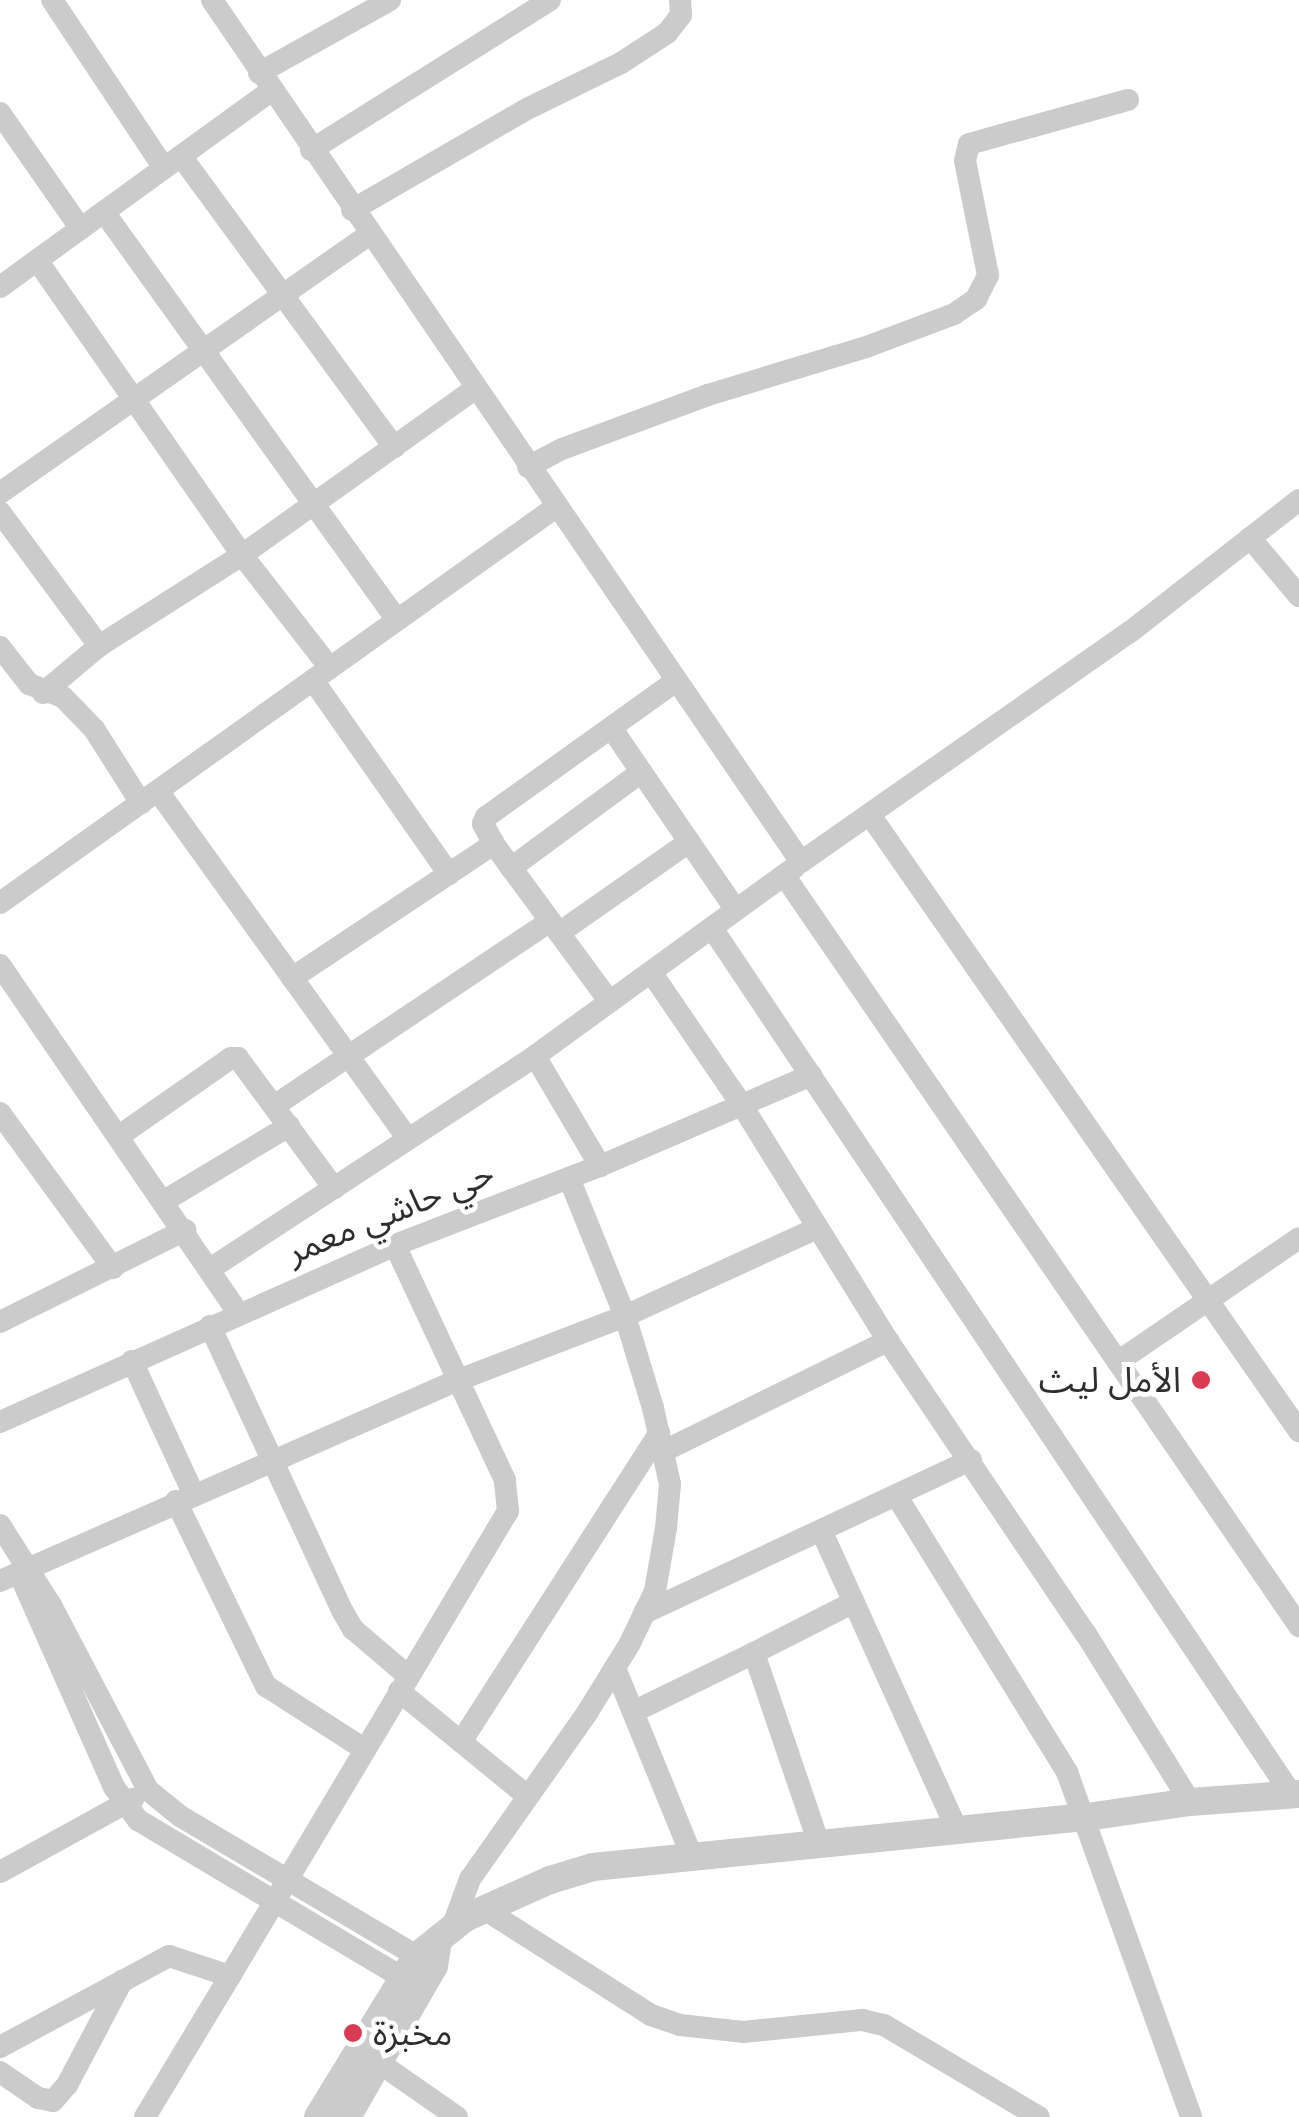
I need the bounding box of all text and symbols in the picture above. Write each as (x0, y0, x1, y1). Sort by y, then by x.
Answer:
street label: حي حاشي معمر (280, 1151, 500, 1273)
place label: الأمل ليث (1039, 1359, 1181, 1401)
marker: الأمل ليث (1190, 1369, 1212, 1391)
place label: مخبزة (373, 2012, 452, 2054)
marker: مخبزة (342, 2022, 364, 2044)

